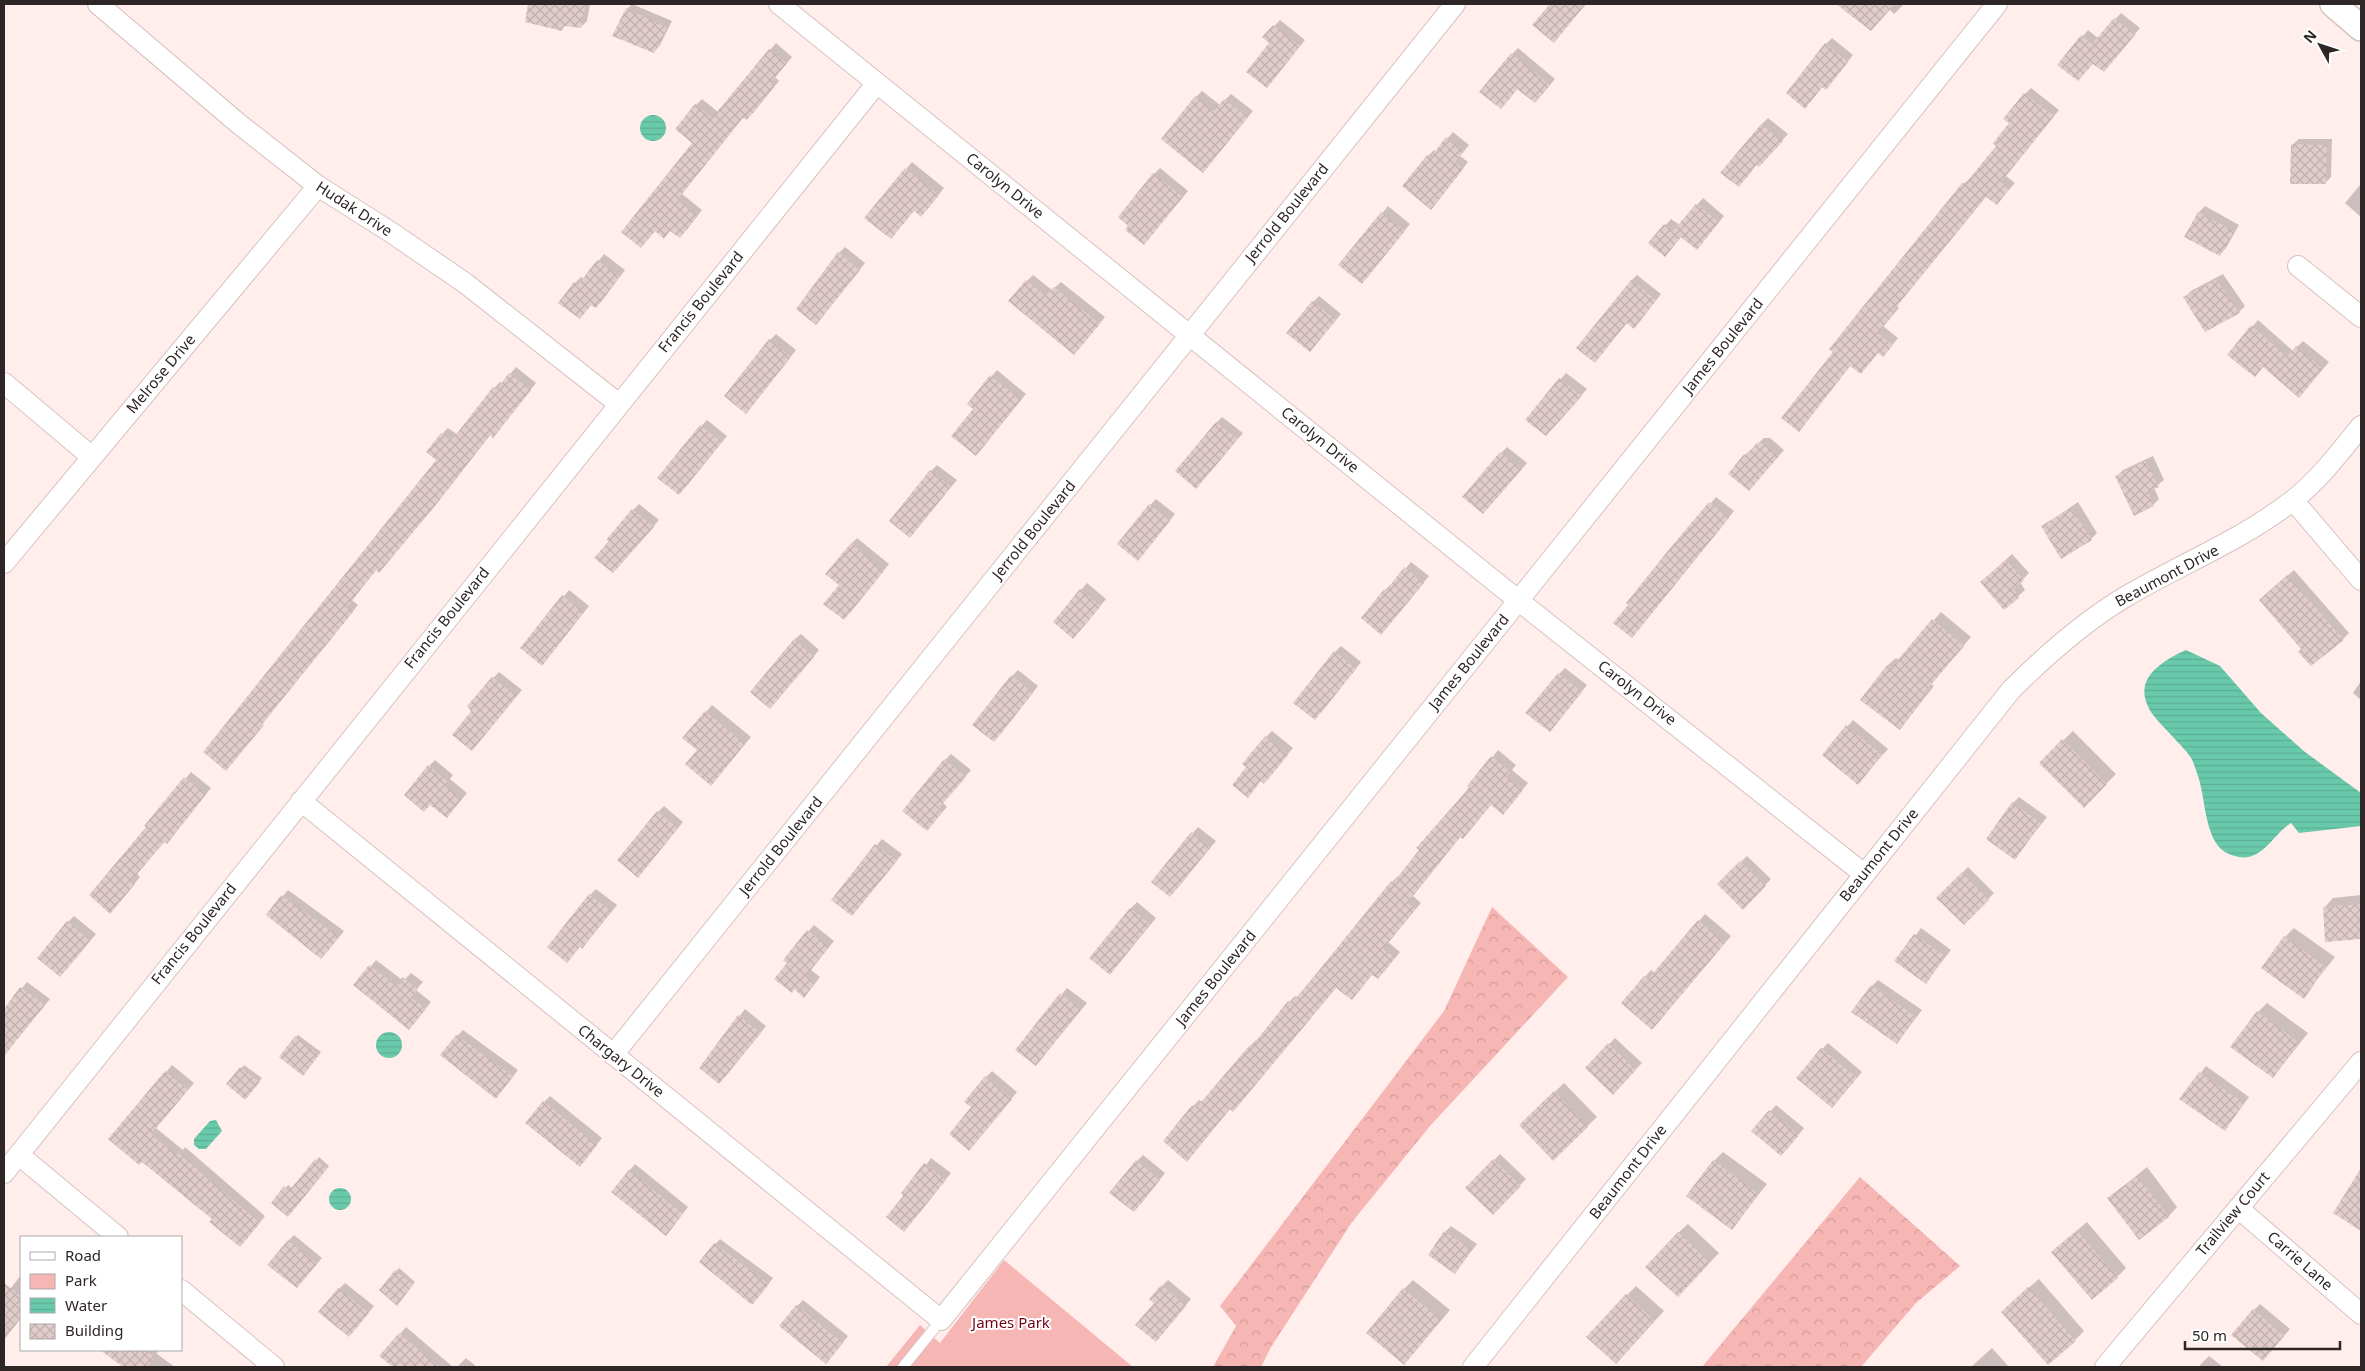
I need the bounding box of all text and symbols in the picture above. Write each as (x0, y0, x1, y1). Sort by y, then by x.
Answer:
north arrow (2295, 20, 2345, 70)
text: N (2299, 26, 2321, 47)
street label: Carolyn Drive (963, 148, 1049, 223)
street label: Jerrold Boulevard (1239, 159, 1332, 268)
street label: Hudak Drive (313, 176, 396, 240)
street label: Francis Boulevard (653, 247, 747, 356)
street label: James Boulevard (1676, 293, 1767, 399)
street label: Melrose Drive (121, 330, 199, 417)
street label: Carolyn Drive (1278, 402, 1364, 477)
street label: Jerrold Boulevard (986, 476, 1079, 585)
street label: Beaumont Drive (2111, 539, 2222, 611)
street label: Francis Boulevard (399, 563, 493, 672)
street label: James Boulevard (1422, 609, 1513, 715)
street label: Carolyn Drive (1594, 655, 1681, 729)
street label: Jerrold Boulevard (733, 792, 826, 901)
street label: Beaumont Drive (1834, 804, 1922, 905)
street label: Francis Boulevard (146, 879, 240, 988)
street label: James Boulevard (1169, 925, 1260, 1031)
street label: Chargary Drive (574, 1019, 669, 1101)
street label: Beaumont Drive (1584, 1120, 1670, 1223)
street label: Trailview Court (2191, 1166, 2274, 1260)
street label: Carrie Lane (2264, 1226, 2338, 1294)
legend (20, 1236, 182, 1351)
text: Road (65, 1245, 101, 1265)
text: Park (65, 1270, 97, 1290)
text: Water (65, 1295, 107, 1315)
park label: James Park (970, 1312, 1050, 1332)
scale bar (2185, 1318, 2340, 1350)
text: Building (65, 1320, 123, 1340)
text: 50 m (2192, 1325, 2227, 1345)

